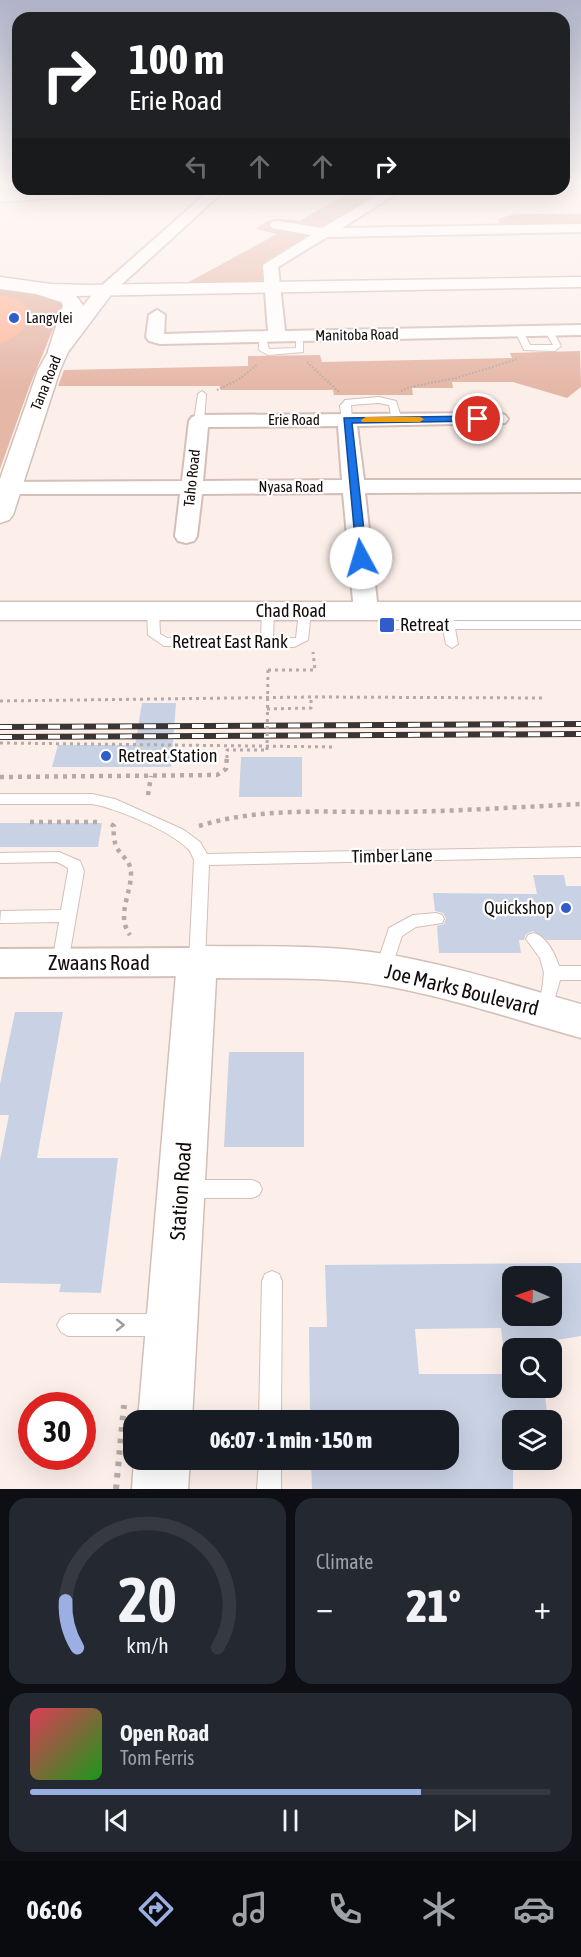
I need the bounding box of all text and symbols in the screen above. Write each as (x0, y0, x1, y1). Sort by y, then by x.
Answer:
text: 100 m (129, 35, 224, 83)
icon: right (30, 36, 108, 114)
text: Erie Road (129, 85, 222, 116)
icon: left (180, 150, 213, 183)
icon: ahead (243, 150, 276, 183)
icon: ahead (306, 150, 339, 183)
icon: right (369, 150, 402, 183)
place label: Langvlei (26, 309, 73, 326)
marker: Langvlei (7, 311, 21, 325)
street label: Manitoba Road (315, 325, 399, 344)
street label: Tana Road (27, 353, 64, 413)
pin (452, 393, 503, 444)
icon: arrive (461, 402, 494, 435)
street label: Erie Road (268, 411, 320, 428)
street label: Taho Road (180, 448, 203, 507)
street label: Nyasa Road (259, 478, 323, 495)
position arrow (329, 526, 393, 590)
street label: Chad Road (256, 600, 326, 621)
place label: Retreat (400, 614, 449, 635)
marker: Retreat (378, 616, 396, 634)
street label: Retreat East Rank (172, 631, 288, 652)
place label: Retreat Station (118, 745, 218, 766)
marker: Retreat Station (99, 749, 113, 763)
street label: Timber Lane (351, 844, 433, 867)
place label: Quickshop (484, 897, 554, 918)
marker: Quickshop (559, 901, 573, 915)
street label: Zwaans Road (48, 950, 150, 974)
street label: Joe Marks Boulevard (383, 958, 542, 1020)
street label: Station Road (165, 1141, 195, 1241)
north arrow (502, 1266, 562, 1326)
map controls (502, 1266, 562, 1470)
one-way arrow (115, 1319, 124, 1331)
button: search (502, 1338, 562, 1398)
speed limit sign: 30 (18, 1392, 96, 1470)
button: layers (502, 1410, 562, 1470)
text: 06:07 · 1 min · 150 m (210, 1427, 372, 1453)
text: Climate (316, 1550, 373, 1573)
text: 20 (118, 1564, 177, 1635)
text: 21° (406, 1580, 461, 1632)
text: − (316, 1588, 333, 1626)
text: + (534, 1588, 551, 1626)
text: km/h (126, 1633, 169, 1658)
text: Open Road (120, 1720, 209, 1746)
text: Tom Ferris (120, 1746, 194, 1769)
icon: previous (100, 1804, 133, 1837)
icon: pause (274, 1804, 307, 1837)
icon: next (448, 1804, 481, 1837)
icon: directions (135, 1888, 177, 1930)
icon: music (229, 1888, 271, 1930)
icon: phone (324, 1888, 366, 1930)
icon: climate (418, 1888, 460, 1930)
icon: car (513, 1888, 555, 1930)
text: 06:06 (26, 1894, 82, 1925)

